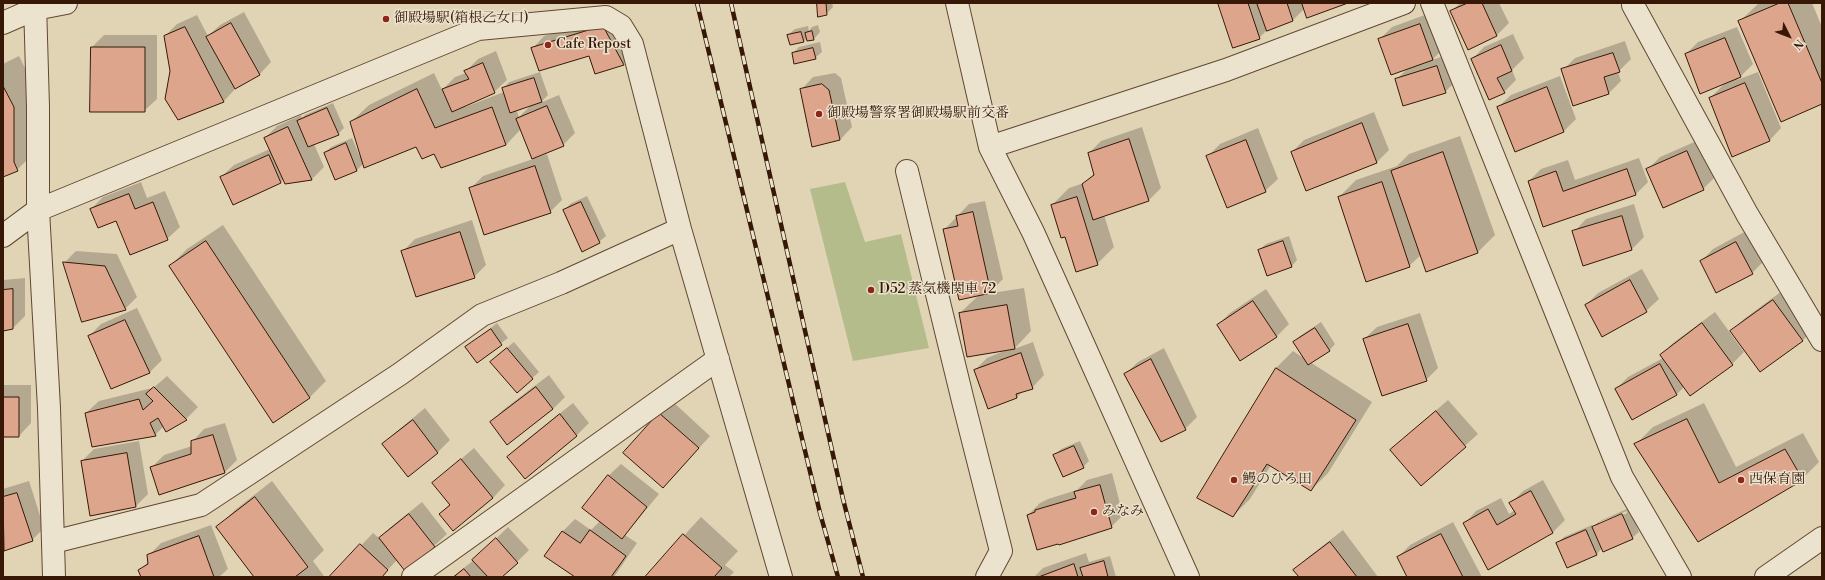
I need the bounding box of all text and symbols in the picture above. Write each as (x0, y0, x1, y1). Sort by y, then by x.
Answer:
place label: 御殿場駅(箱根乙女口) (394, 11, 529, 27)
marker: 御殿場駅(箱根乙女口) (381, 14, 391, 24)
north arrow (1769, 16, 1809, 56)
text: N (1790, 36, 1806, 52)
place label: Cafe Repost (556, 37, 631, 53)
marker: Cafe Repost (543, 40, 553, 50)
place label: 御殿場警察署御殿場駅前交番 (827, 106, 1009, 122)
marker: 御殿場警察署御殿場駅前交番 (814, 109, 824, 119)
place label: D52 蒸気機関車 72 (879, 282, 996, 298)
marker: D52 蒸気機関車 72 (866, 285, 876, 295)
place label: 鰻のひろ田 (1242, 472, 1312, 488)
place label: 西保育園 (1749, 472, 1805, 488)
marker: 鰻のひろ田 (1229, 475, 1239, 485)
marker: 西保育園 (1736, 475, 1746, 485)
place label: みなみ (1102, 504, 1144, 520)
marker: みなみ (1089, 507, 1099, 517)

